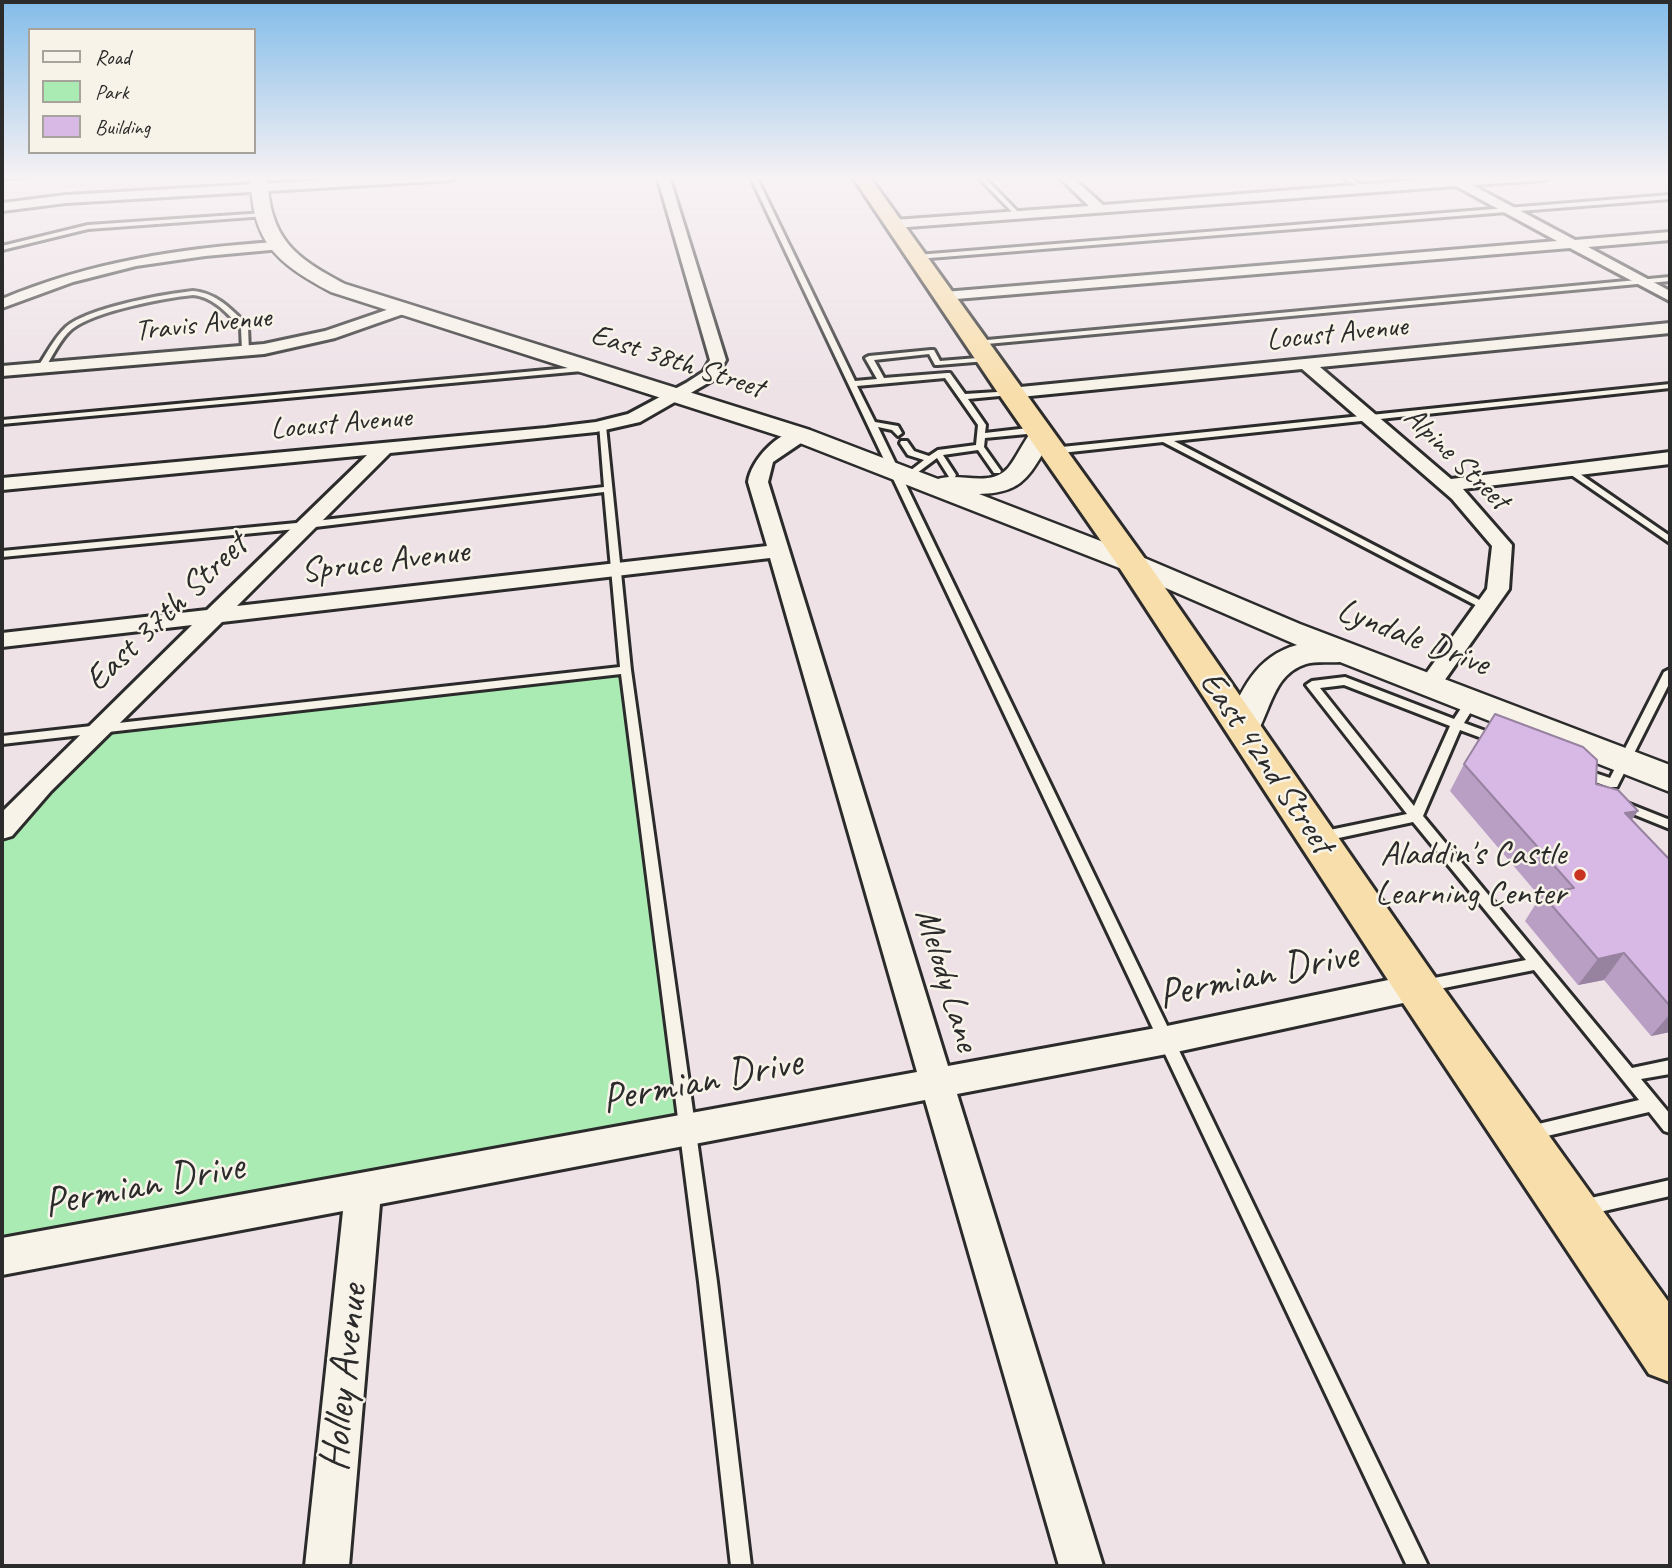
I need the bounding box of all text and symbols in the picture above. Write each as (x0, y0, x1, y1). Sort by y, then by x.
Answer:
legend (28, 28, 256, 154)
text: Road (95, 44, 130, 70)
text: Park (95, 79, 128, 105)
text: Building (95, 114, 150, 140)
street label: Travis Avenue (133, 300, 273, 350)
street label: Locust Avenue (1265, 309, 1409, 359)
street label: East 38th Street (586, 317, 768, 407)
street label: Locust Avenue (269, 400, 413, 448)
street label: Alpine Street (1396, 400, 1516, 518)
street label: East 37th Street (77, 525, 257, 701)
street label: Spruce Avenue (299, 531, 471, 593)
street label: Lyndale Drive (1331, 590, 1495, 686)
street label: East 42nd Street (1189, 664, 1343, 862)
place label: Aladdin's Castle Learning Center (1375, 834, 1566, 916)
marker: Aladdin's Castle Learning Center (1572, 867, 1588, 883)
street label: Melody Lane (904, 904, 988, 1056)
street label: Permian Drive (1154, 930, 1362, 1022)
street label: Permian Drive (598, 1038, 806, 1126)
street label: Permian Drive (40, 1142, 248, 1230)
street label: Holley Avenue (310, 1282, 380, 1474)

